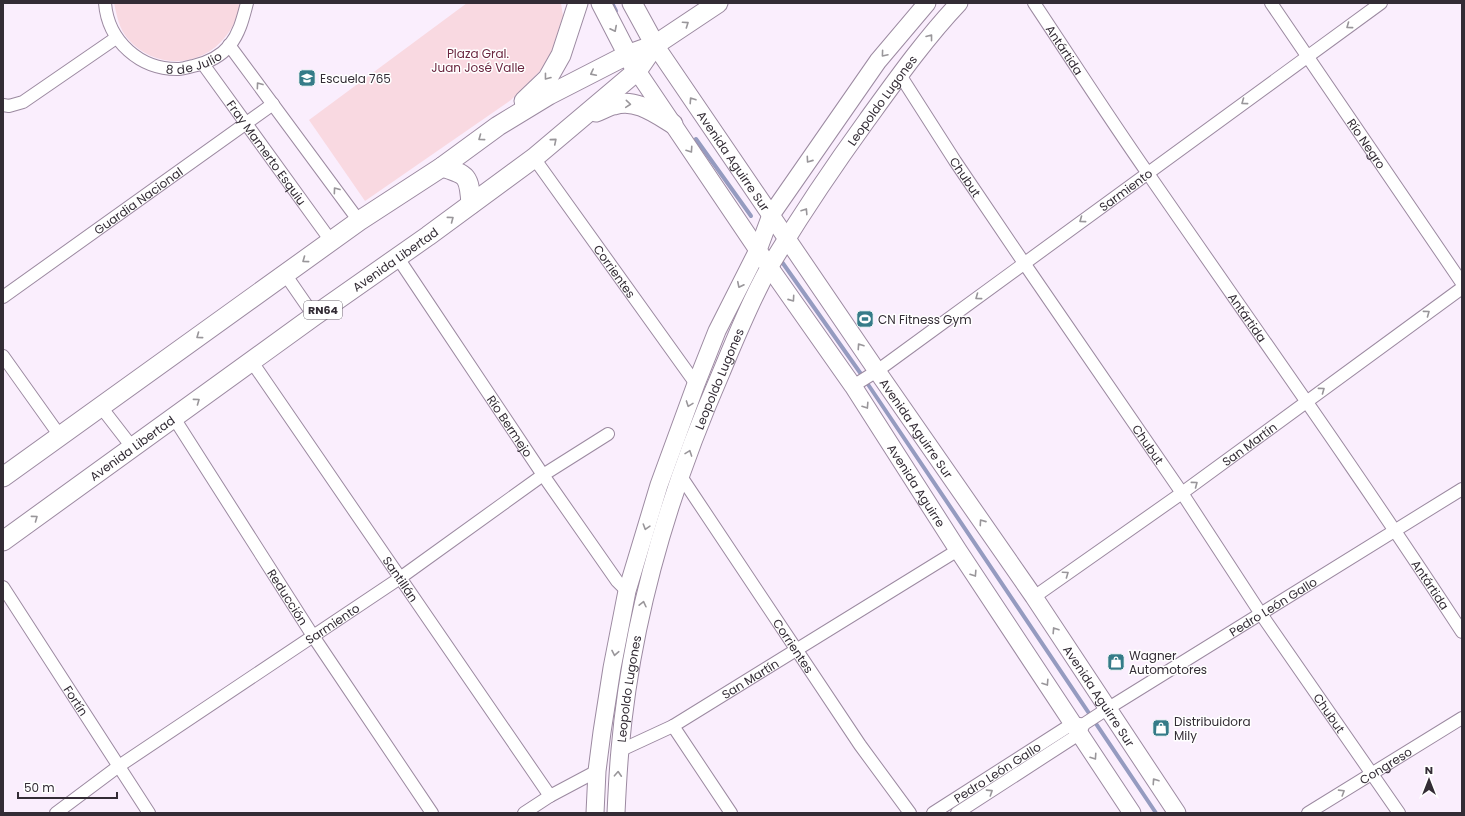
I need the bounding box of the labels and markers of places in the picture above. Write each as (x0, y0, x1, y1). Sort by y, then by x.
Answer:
school or university icon: Escuela 765 (297, 68, 317, 88)
place label: Escuela 765 (320, 70, 391, 87)
sports icon: CN Fitness Gym (855, 309, 875, 329)
place label: CN Fitness Gym (878, 311, 972, 328)
place label: Wagner Automotores (1129, 647, 1207, 678)
shop icon: Wagner Automotores (1106, 652, 1126, 672)
place label: Distribuidora Mily (1174, 713, 1251, 744)
shop icon: Distribuidora Mily (1151, 718, 1171, 738)

